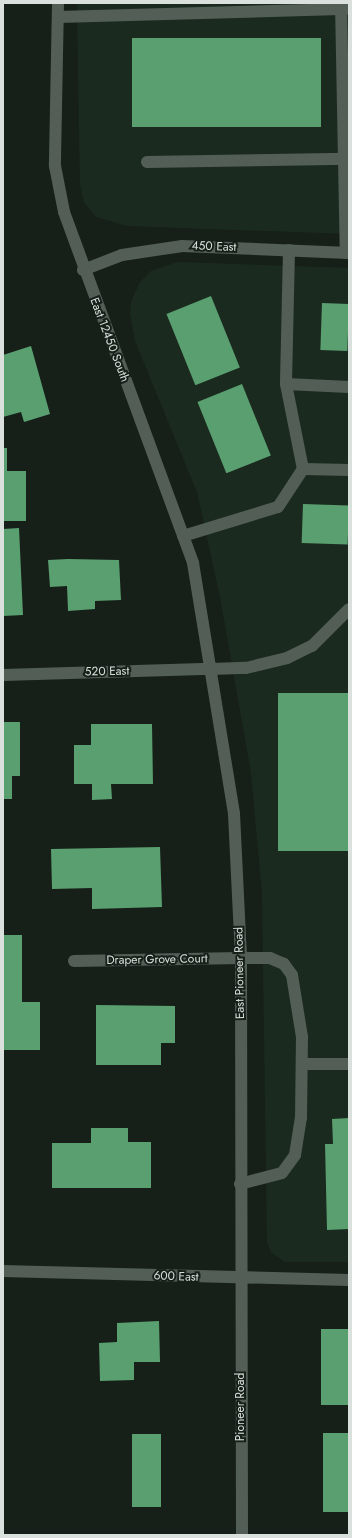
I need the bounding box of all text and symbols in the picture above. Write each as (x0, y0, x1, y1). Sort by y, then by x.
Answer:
street label: 450 East (191, 239, 237, 255)
street label: East 12450 South (86, 296, 132, 384)
street label: 520 East (85, 664, 129, 680)
street label: East Pioneer Road (232, 927, 248, 1019)
street label: Draper Grove Court (106, 952, 208, 968)
street label: 600 East (153, 1269, 199, 1285)
street label: Pioneer Road (234, 1373, 248, 1441)

